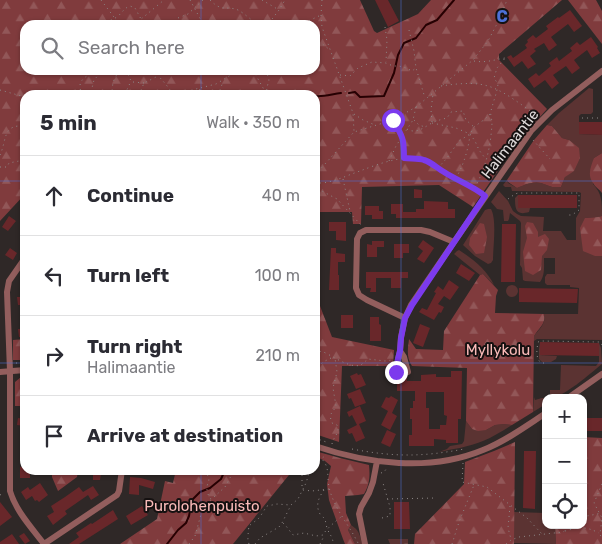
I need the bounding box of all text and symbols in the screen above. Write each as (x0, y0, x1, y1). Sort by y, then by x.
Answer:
text: C (496, 7, 508, 26)
search box (20, 20, 320, 75)
icon: search (38, 34, 66, 62)
text: Search here (78, 36, 185, 59)
street label: Halimaantie (477, 106, 543, 182)
route start (382, 109, 405, 132)
text: 5 min (40, 110, 97, 135)
text: Walk · 350 m (206, 113, 300, 132)
icon: ahead (40, 182, 68, 210)
text: Continue (87, 184, 174, 207)
text: 40 m (262, 186, 300, 205)
icon: left (40, 262, 68, 290)
text: Turn left (87, 264, 169, 287)
text: 100 m (255, 266, 300, 285)
text: Turn right (87, 335, 182, 358)
park label: Myllykolu (466, 341, 530, 359)
icon: right (40, 342, 68, 370)
text: 210 m (255, 346, 300, 365)
text: Halimaantie (87, 358, 176, 377)
route end (385, 361, 408, 384)
map controls (542, 394, 587, 529)
button: + (542, 394, 587, 439)
icon: arrive (40, 422, 68, 450)
text: Arrive at destination (87, 424, 283, 447)
button: − (542, 439, 587, 484)
button: locate (542, 484, 587, 529)
park label: Purolohenpuisto (144, 497, 260, 515)

